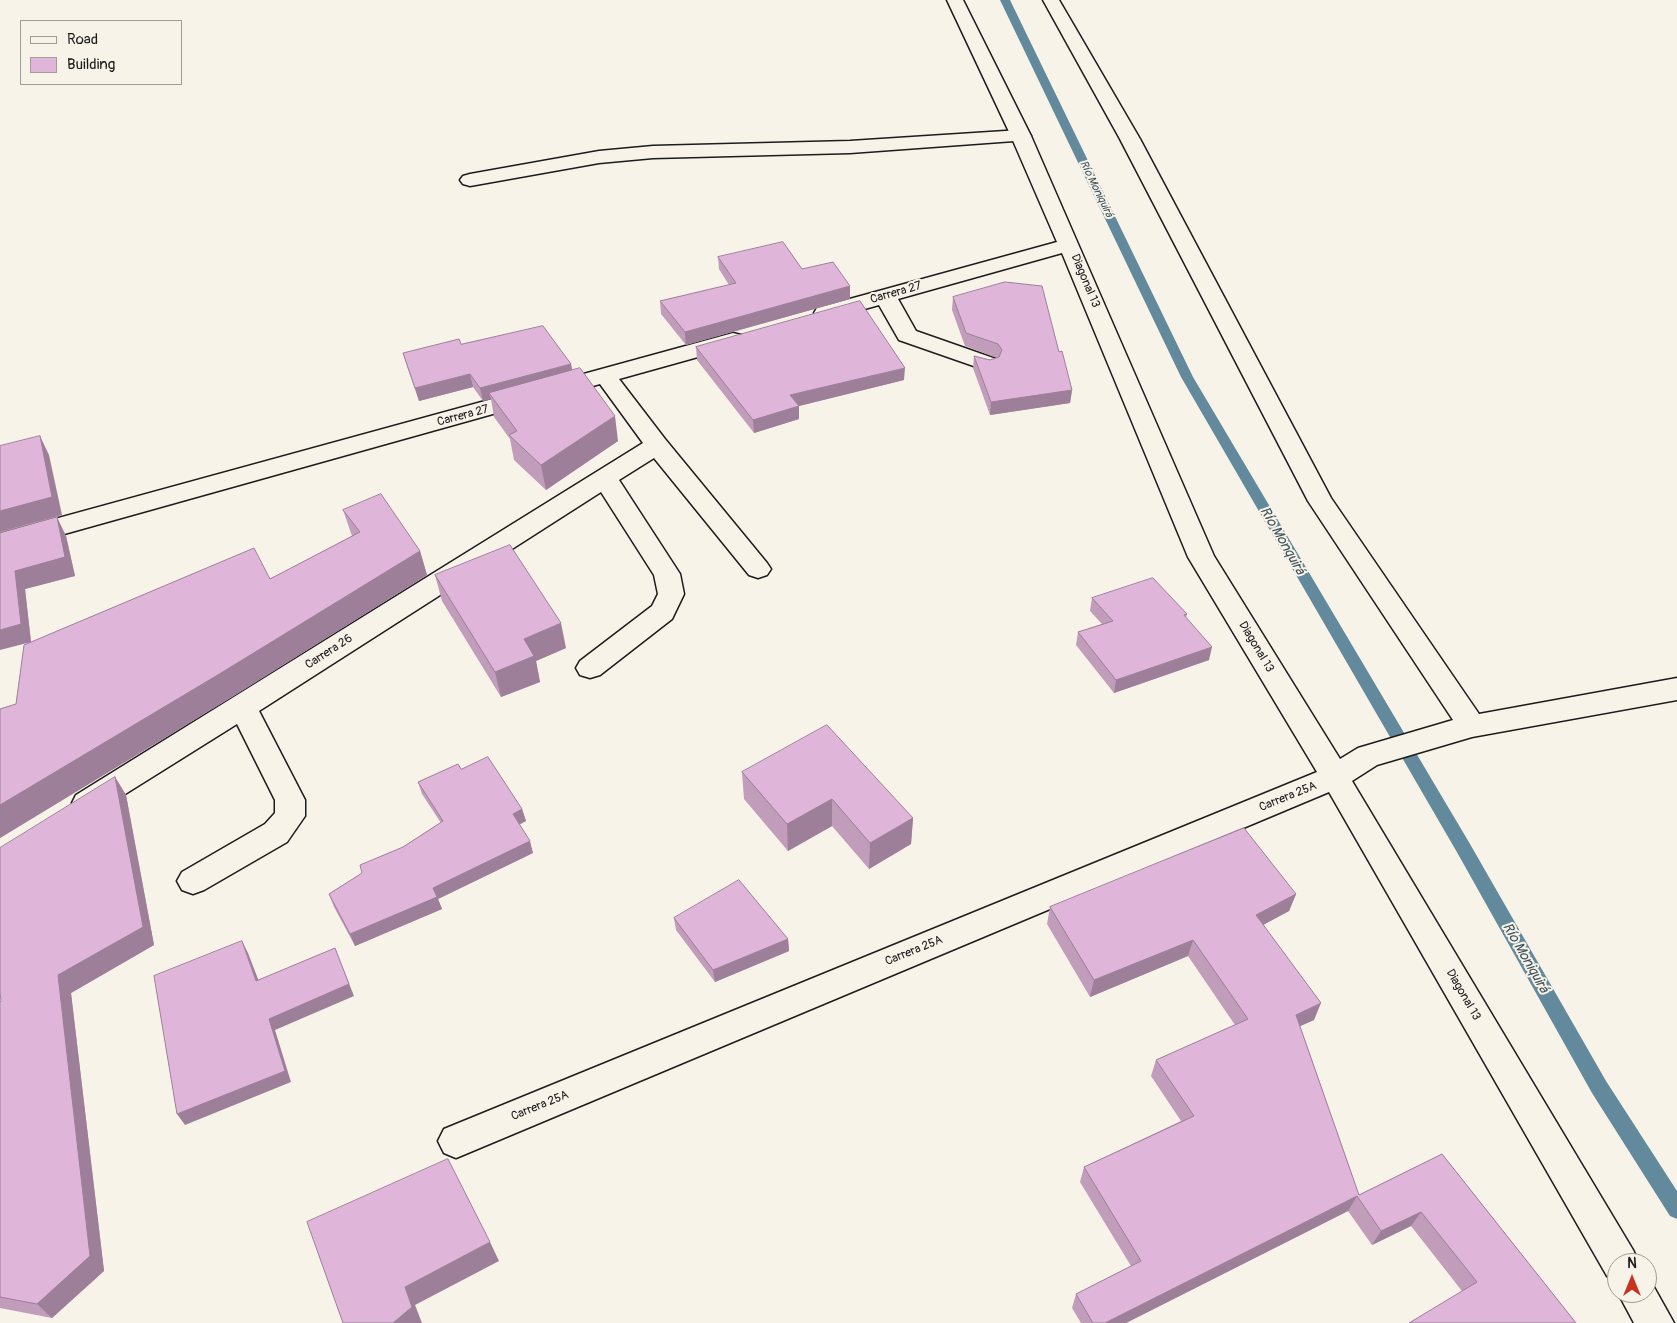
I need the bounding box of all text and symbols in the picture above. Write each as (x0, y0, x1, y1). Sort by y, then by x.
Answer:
legend (20, 20, 182, 85)
text: Road (67, 30, 98, 49)
text: Building (67, 55, 115, 74)
water label: Río Moniquirá (1077, 159, 1115, 219)
street label: Diagonal 13 (1067, 252, 1103, 310)
street label: Carrera 27 (869, 279, 923, 307)
street label: Carrera 27 (436, 402, 490, 430)
water label: Río Monquirá (1256, 504, 1308, 578)
street label: Diagonal 13 (1235, 619, 1277, 675)
street label: Carrera 26 (303, 631, 355, 673)
street label: Carrera 25A (1257, 779, 1319, 815)
water label: Río Moniquirá (1498, 920, 1552, 996)
street label: Carrera 25A (883, 933, 945, 969)
street label: Diagonal 13 (1443, 967, 1483, 1023)
street label: Carrera 25A (509, 1088, 571, 1124)
north arrow (1607, 1253, 1657, 1303)
text: N (1627, 1255, 1637, 1272)

